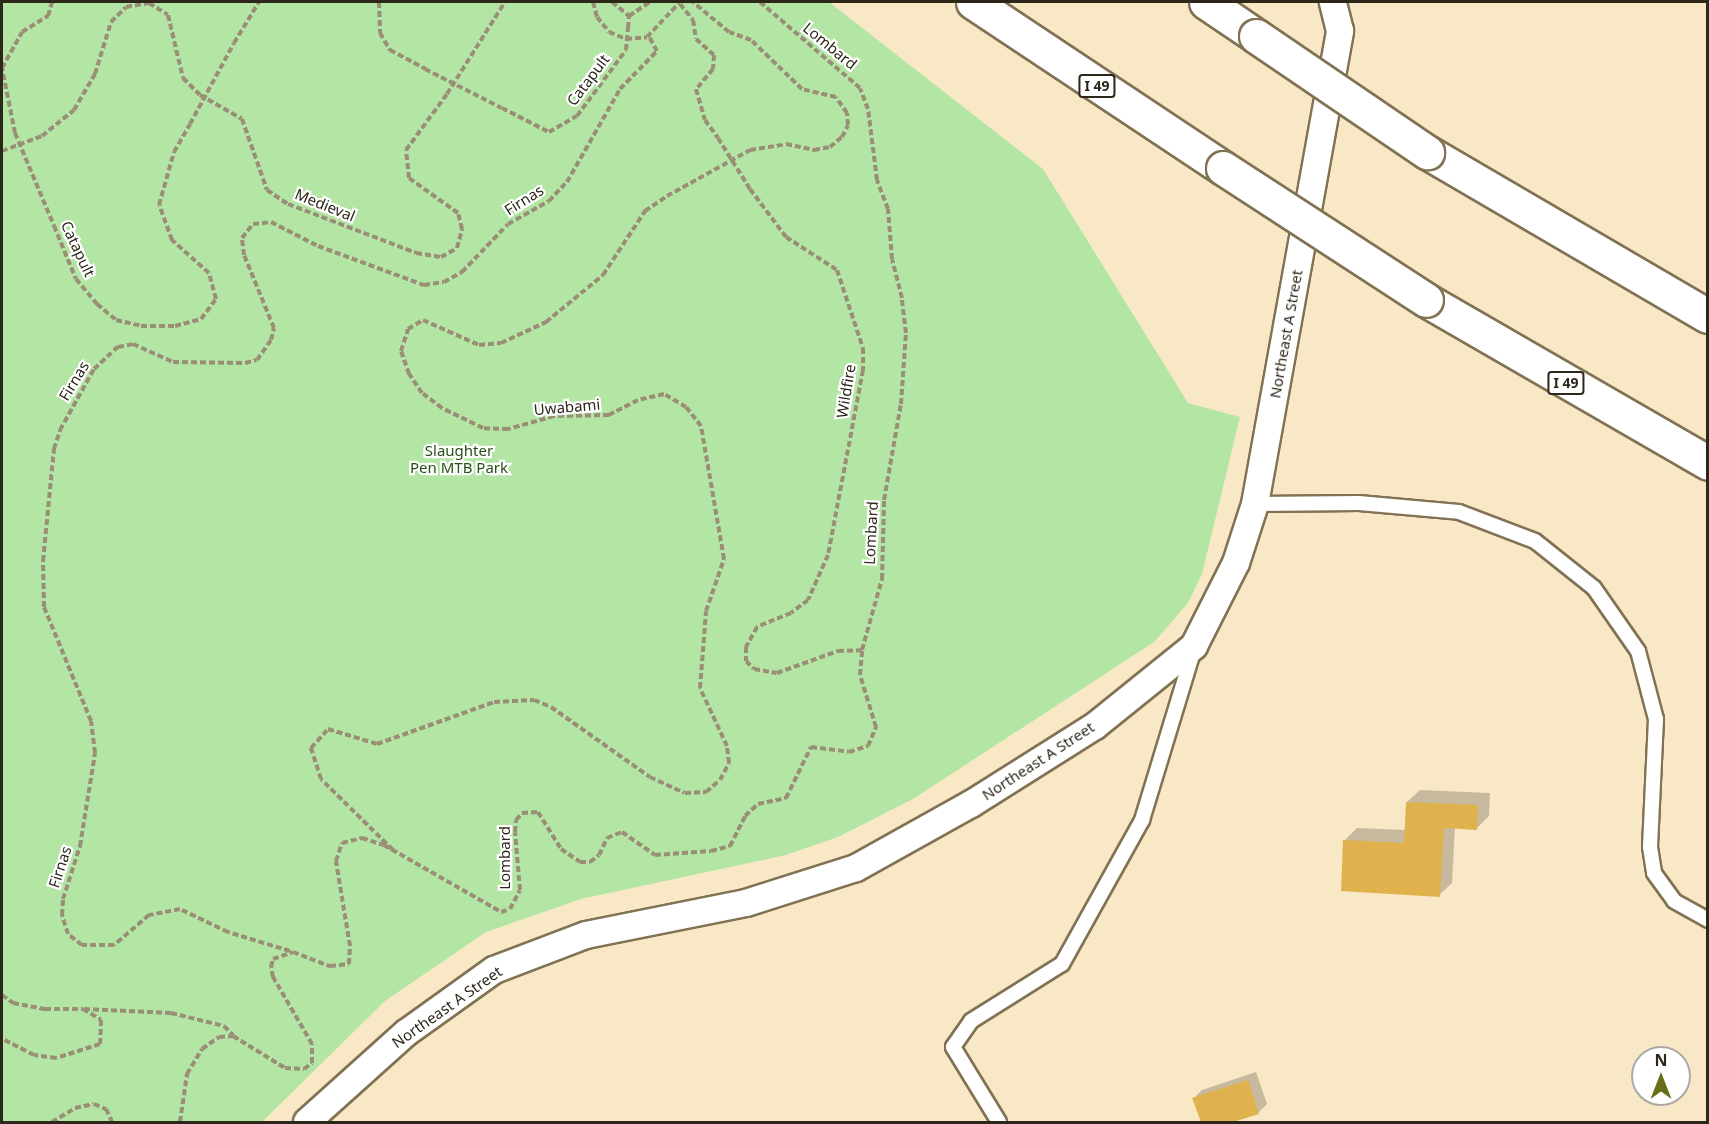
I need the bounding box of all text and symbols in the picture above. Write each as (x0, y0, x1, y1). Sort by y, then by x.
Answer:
street label: Lombard (800, 19, 860, 73)
street label: Catapult (563, 51, 613, 109)
road number: I 49 (1078, 75, 1116, 97)
street label: Firnas (501, 181, 547, 219)
street label: Medieval (292, 185, 358, 225)
street label: Catapult (57, 218, 99, 280)
street label: Northeast A Street (1266, 268, 1306, 400)
street label: Firnas (55, 358, 93, 404)
street label: Wildfire (833, 363, 859, 419)
road number: I 49 (1546, 372, 1586, 394)
street label: Uwabami (533, 395, 601, 419)
park label: Slaughter Pen MTB Park (410, 441, 508, 476)
street label: Lombard (860, 501, 882, 565)
street label: Northeast A Street (979, 718, 1097, 804)
street label: Lombard (496, 826, 514, 890)
street label: Firnas (45, 844, 75, 890)
street label: Northeast A Street (389, 962, 505, 1052)
north arrow (1631, 1046, 1691, 1106)
text: N (1654, 1049, 1668, 1071)

